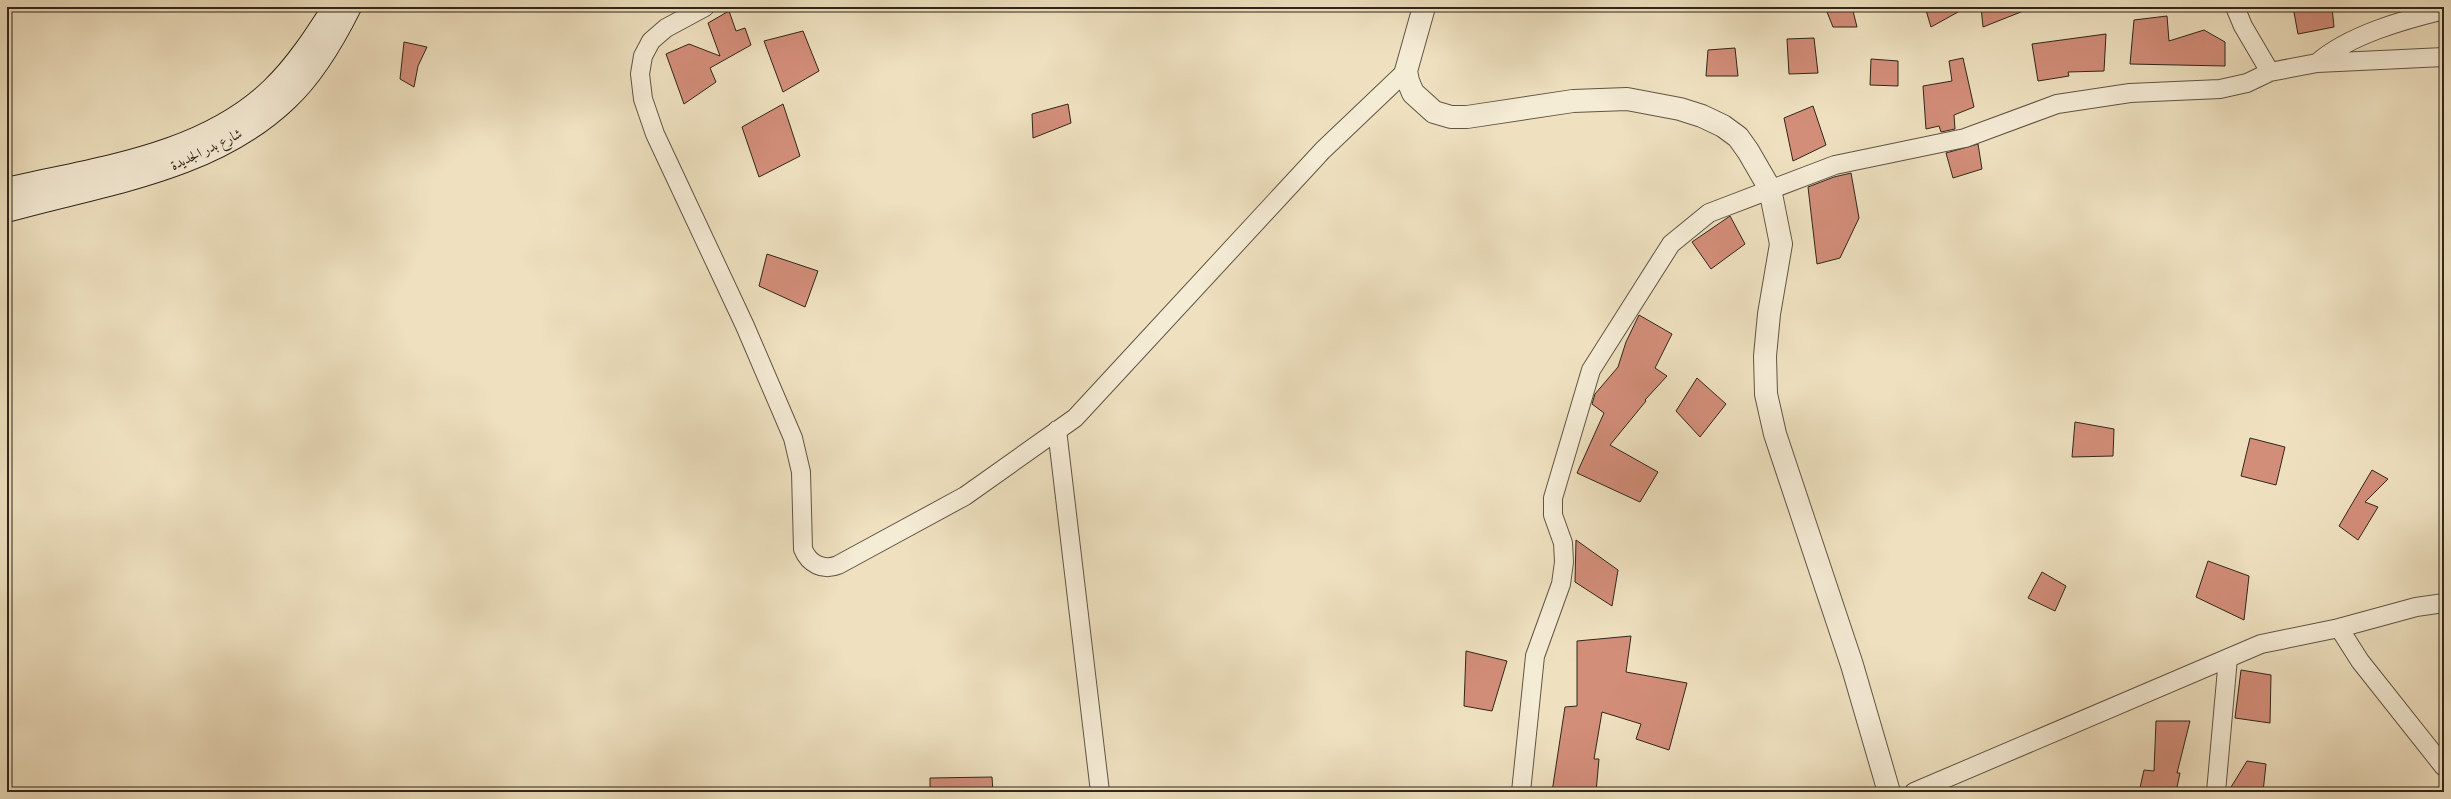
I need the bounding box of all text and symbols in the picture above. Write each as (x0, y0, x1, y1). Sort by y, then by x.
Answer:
street label: شارع بدر الجديدة (167, 123, 246, 177)

